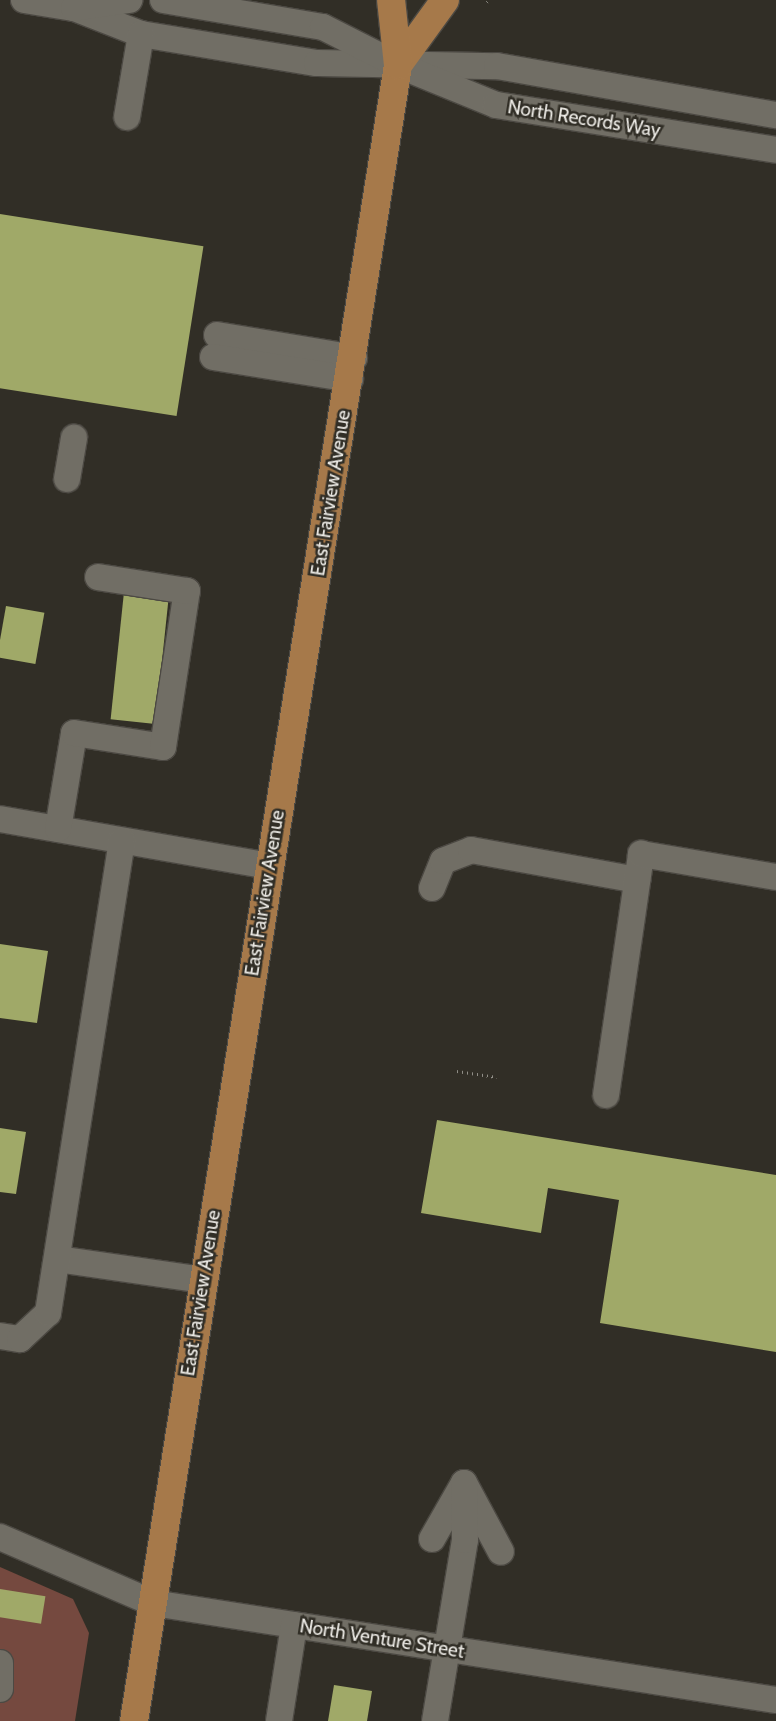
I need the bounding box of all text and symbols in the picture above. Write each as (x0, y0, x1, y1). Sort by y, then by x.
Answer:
street label: North Records Way (506, 96, 662, 142)
street label: East Fairview Avenue (307, 408, 355, 578)
street label: East Fairview Avenue (241, 808, 289, 978)
street label: East Fairview Avenue (177, 1208, 225, 1378)
street label: North Venture Street (298, 1615, 466, 1663)

